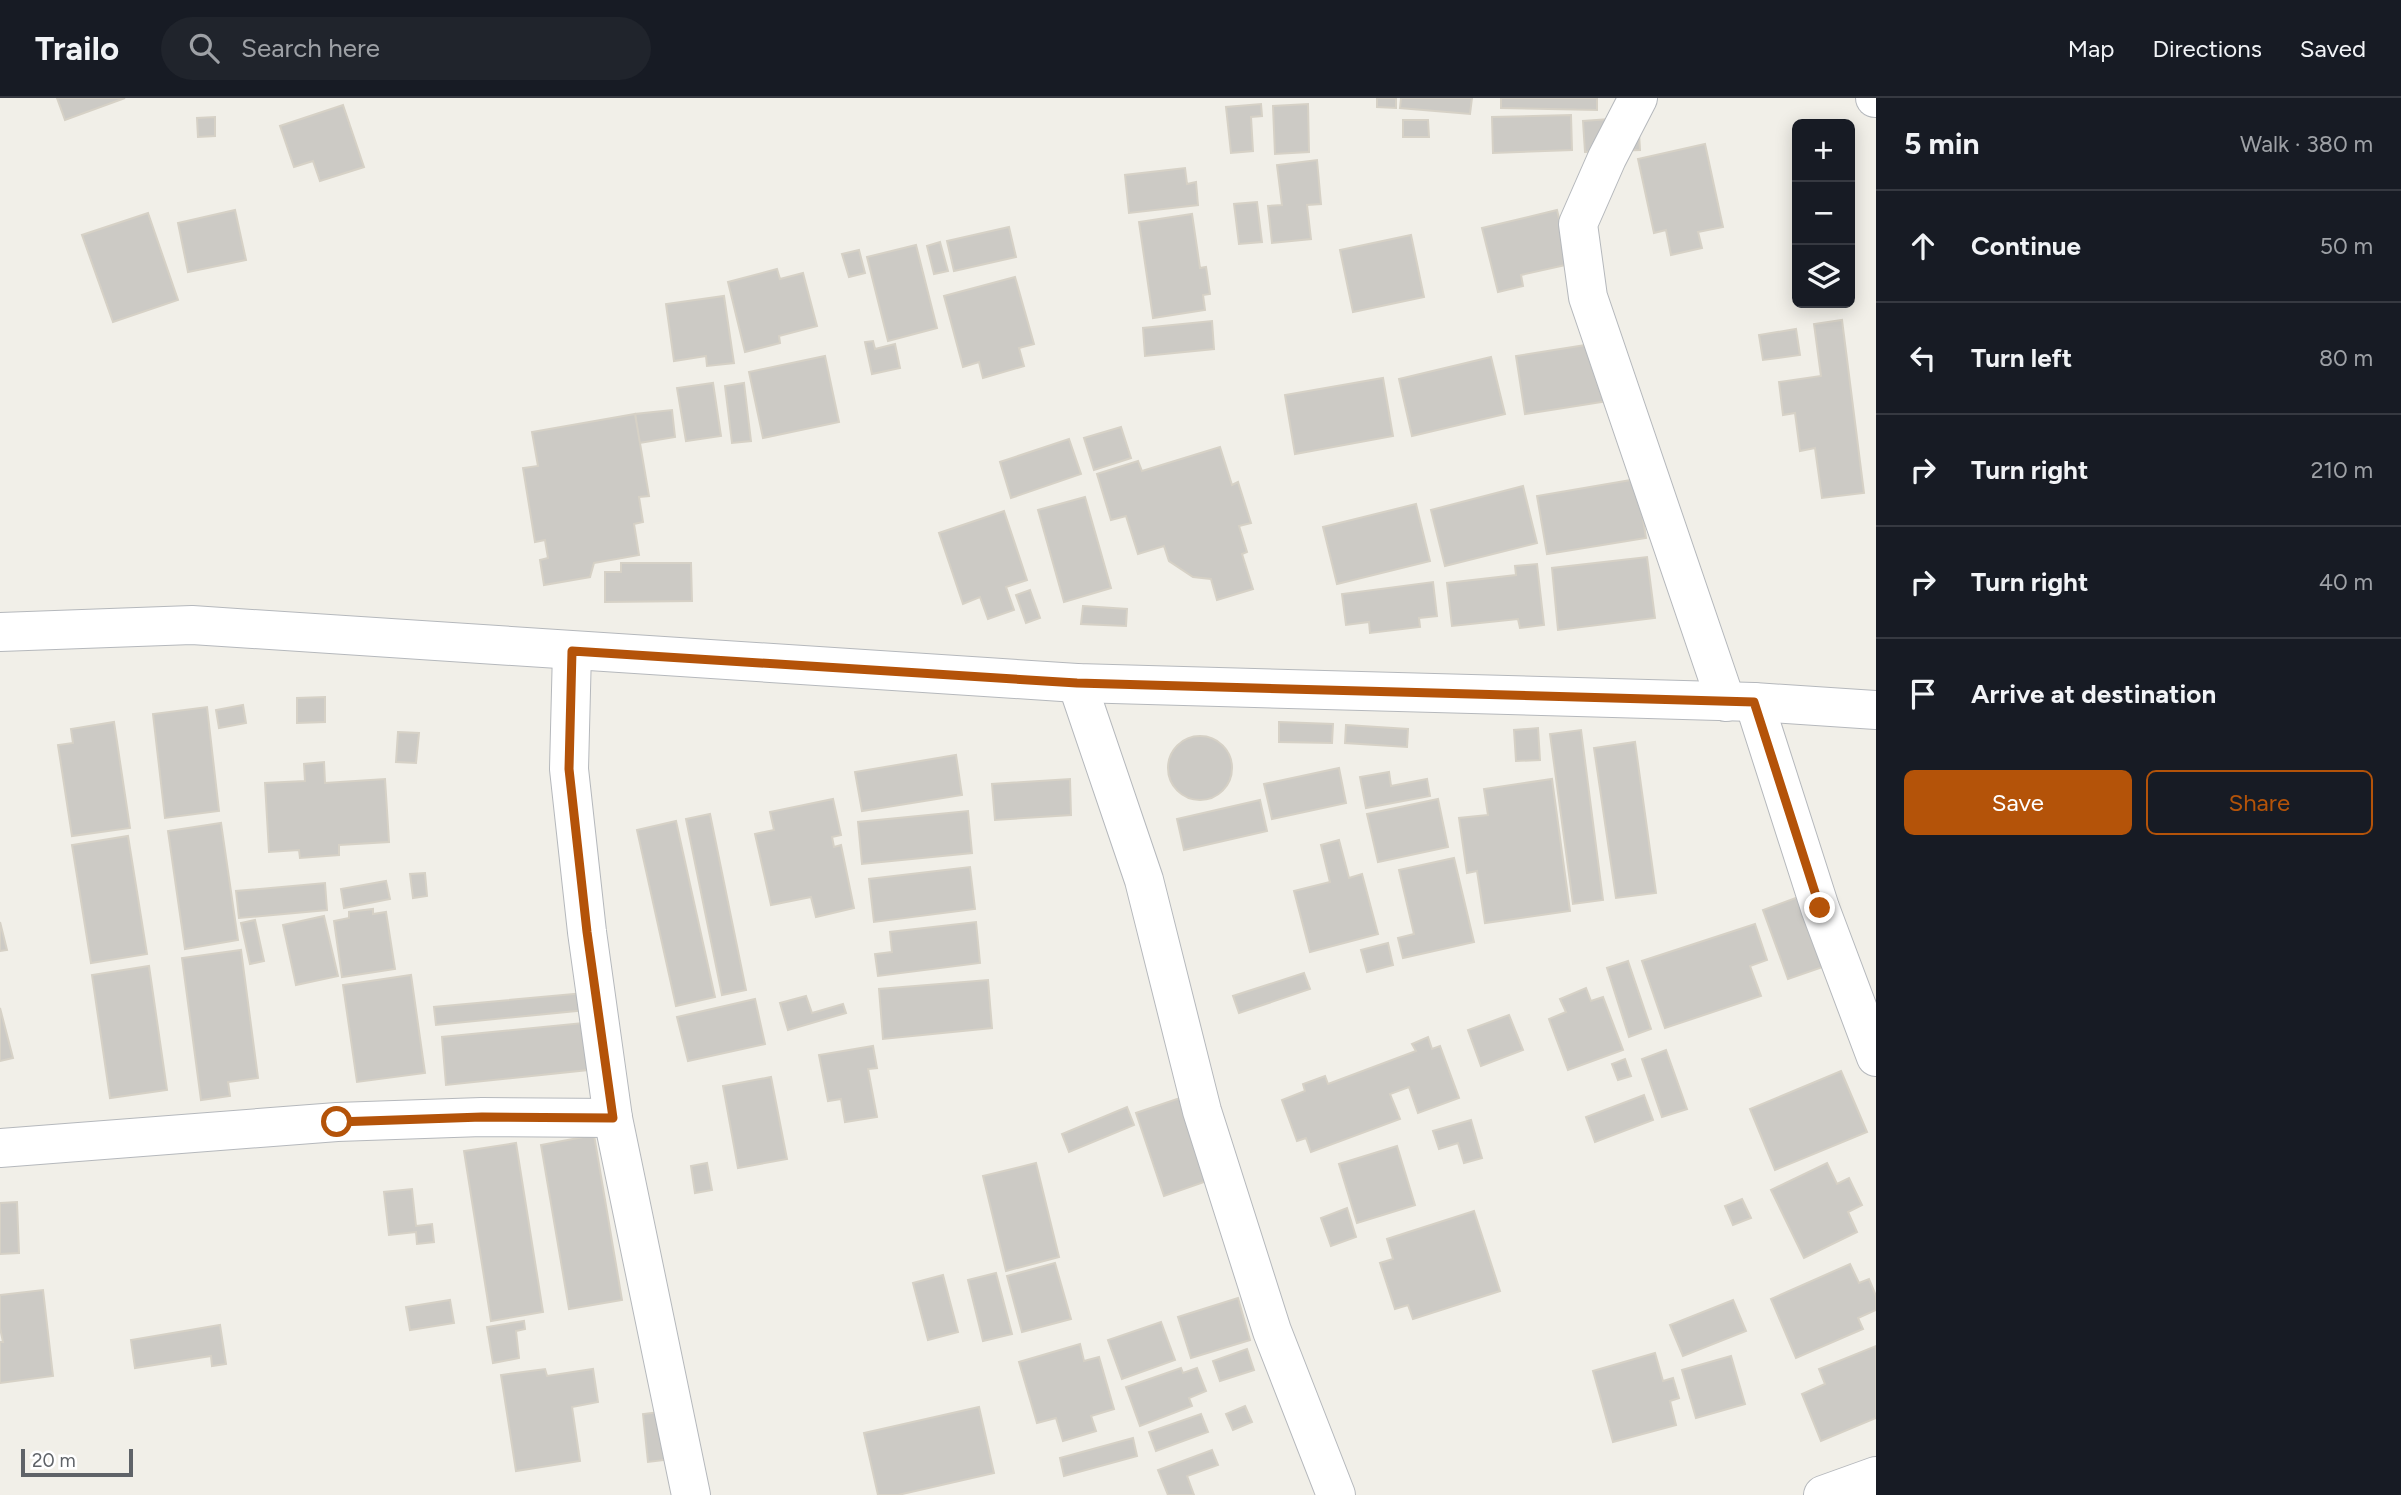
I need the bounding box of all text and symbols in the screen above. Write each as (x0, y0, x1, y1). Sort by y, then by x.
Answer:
search box (161, 17, 651, 80)
text: Trailo (35, 29, 119, 68)
icon: search (185, 29, 223, 67)
text: Search here (241, 32, 380, 64)
text: Map (2068, 34, 2114, 63)
text: Directions (2152, 34, 2262, 63)
text: Saved (2300, 34, 2366, 63)
map controls (1792, 119, 1855, 308)
button: + (1792, 119, 1855, 182)
text: 5 min (1904, 125, 1980, 162)
text: Walk · 380 m (2240, 130, 2373, 158)
button: − (1792, 182, 1855, 245)
icon: ahead (1904, 227, 1942, 265)
text: Continue (1971, 230, 2081, 262)
text: 50 m (2320, 232, 2373, 260)
button: layers (1792, 245, 1855, 308)
icon: left (1904, 339, 1942, 377)
text: Turn left (1971, 342, 2072, 374)
text: 80 m (2319, 344, 2373, 372)
icon: right (1904, 451, 1942, 489)
text: Turn right (1971, 454, 2088, 486)
text: 210 m (2311, 456, 2373, 484)
icon: right (1904, 563, 1942, 601)
text: Turn right (1971, 566, 2088, 598)
text: 40 m (2319, 568, 2373, 596)
icon: arrive (1904, 675, 1942, 713)
text: Arrive at destination (1971, 678, 2216, 710)
button: Save (1904, 770, 2132, 835)
button: Share (2146, 770, 2373, 835)
route end (1804, 892, 1835, 923)
route start (321, 1106, 352, 1137)
scale bar (21, 1446, 133, 1478)
text: 20 m (32, 1449, 76, 1472)

